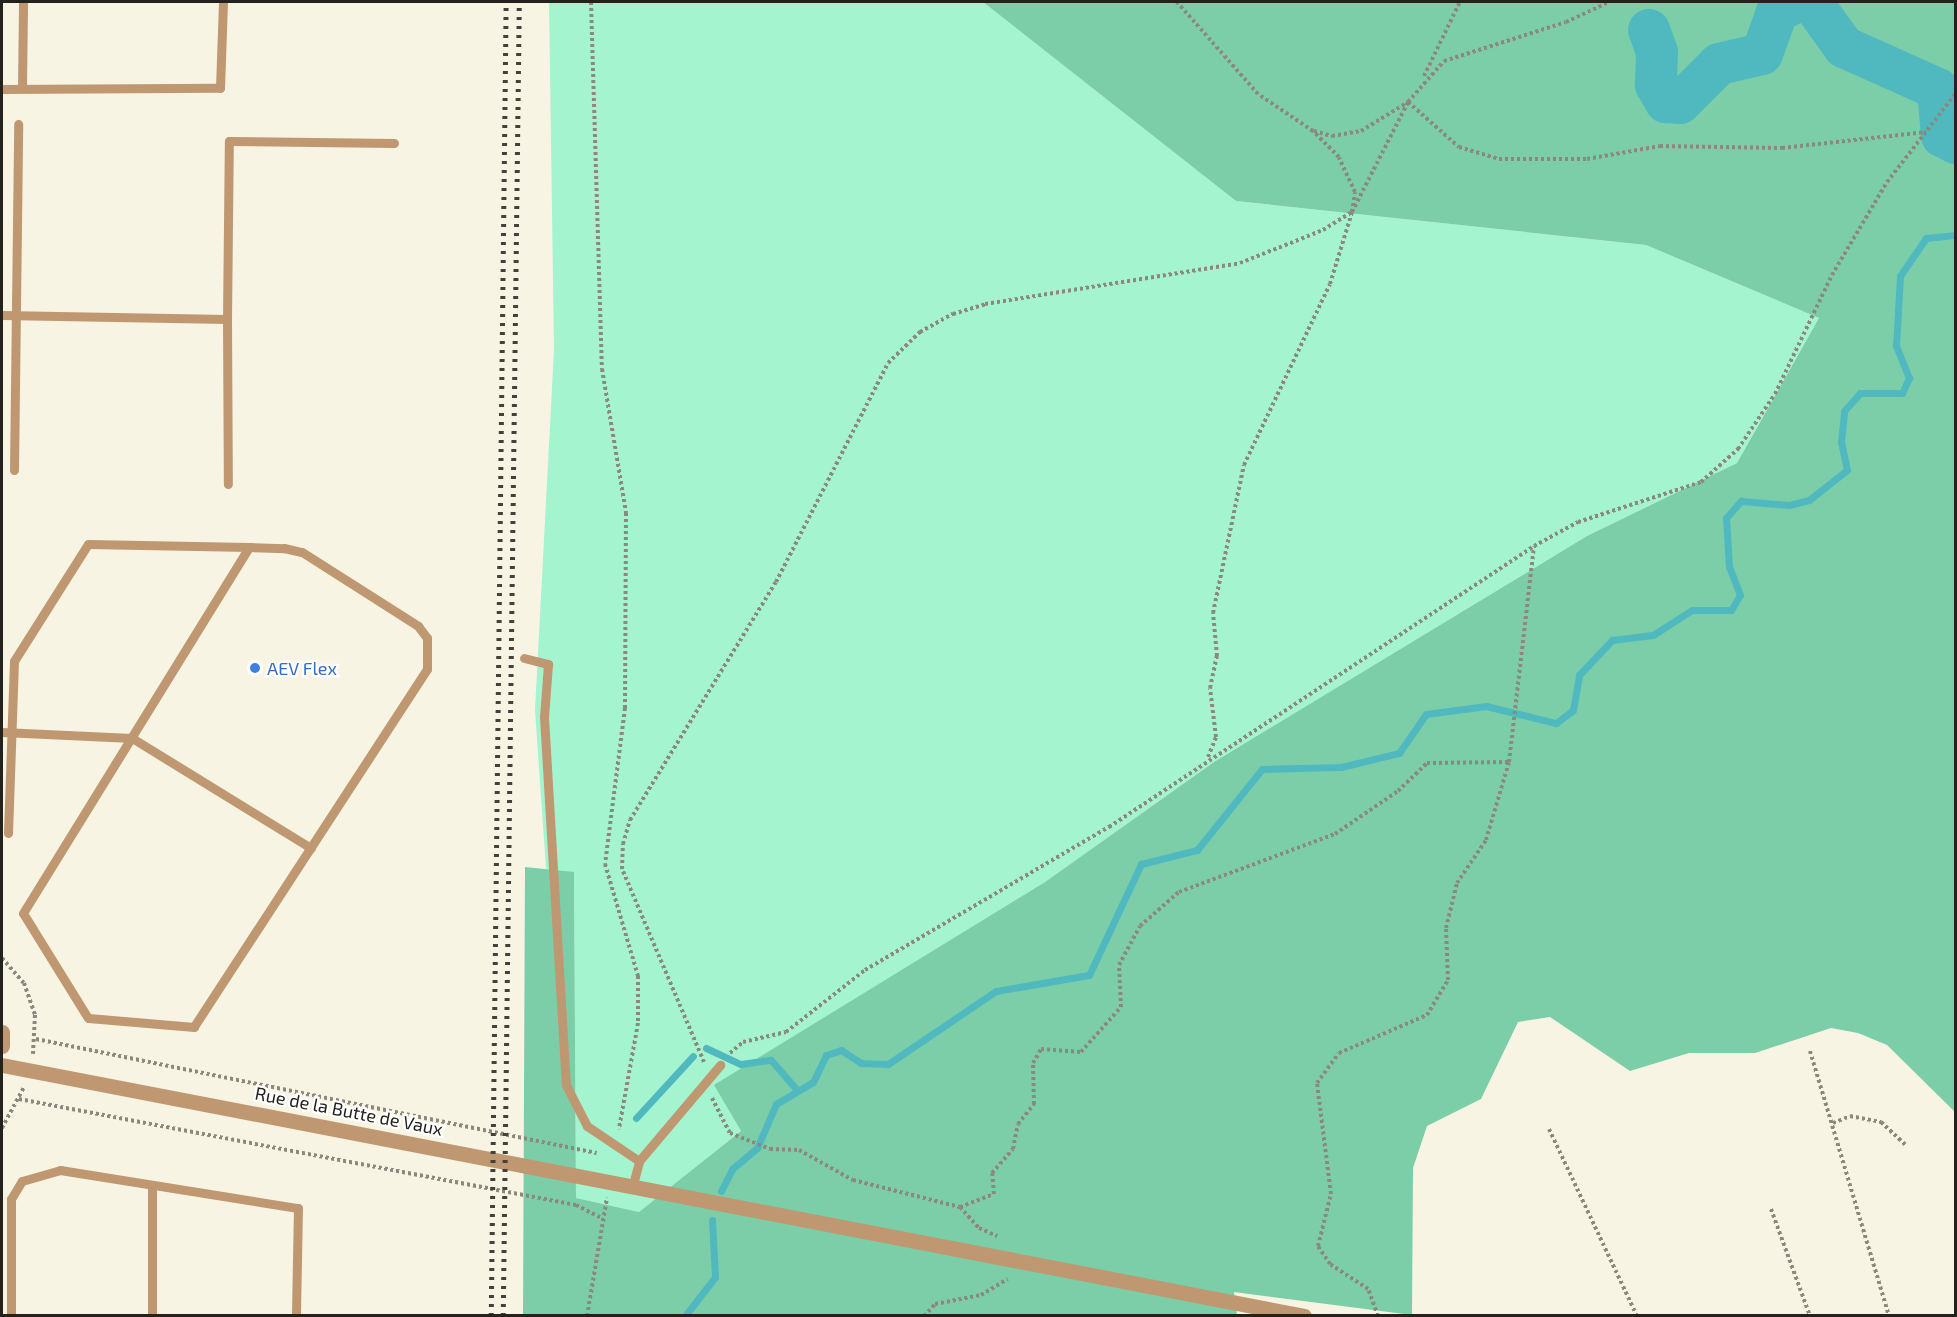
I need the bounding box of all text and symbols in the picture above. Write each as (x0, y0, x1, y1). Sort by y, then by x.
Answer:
place label: AEV Flex (267, 657, 337, 679)
marker: AEV Flex (248, 661, 262, 675)
street label: Rue de la Butte de Vaux (253, 1082, 445, 1140)

